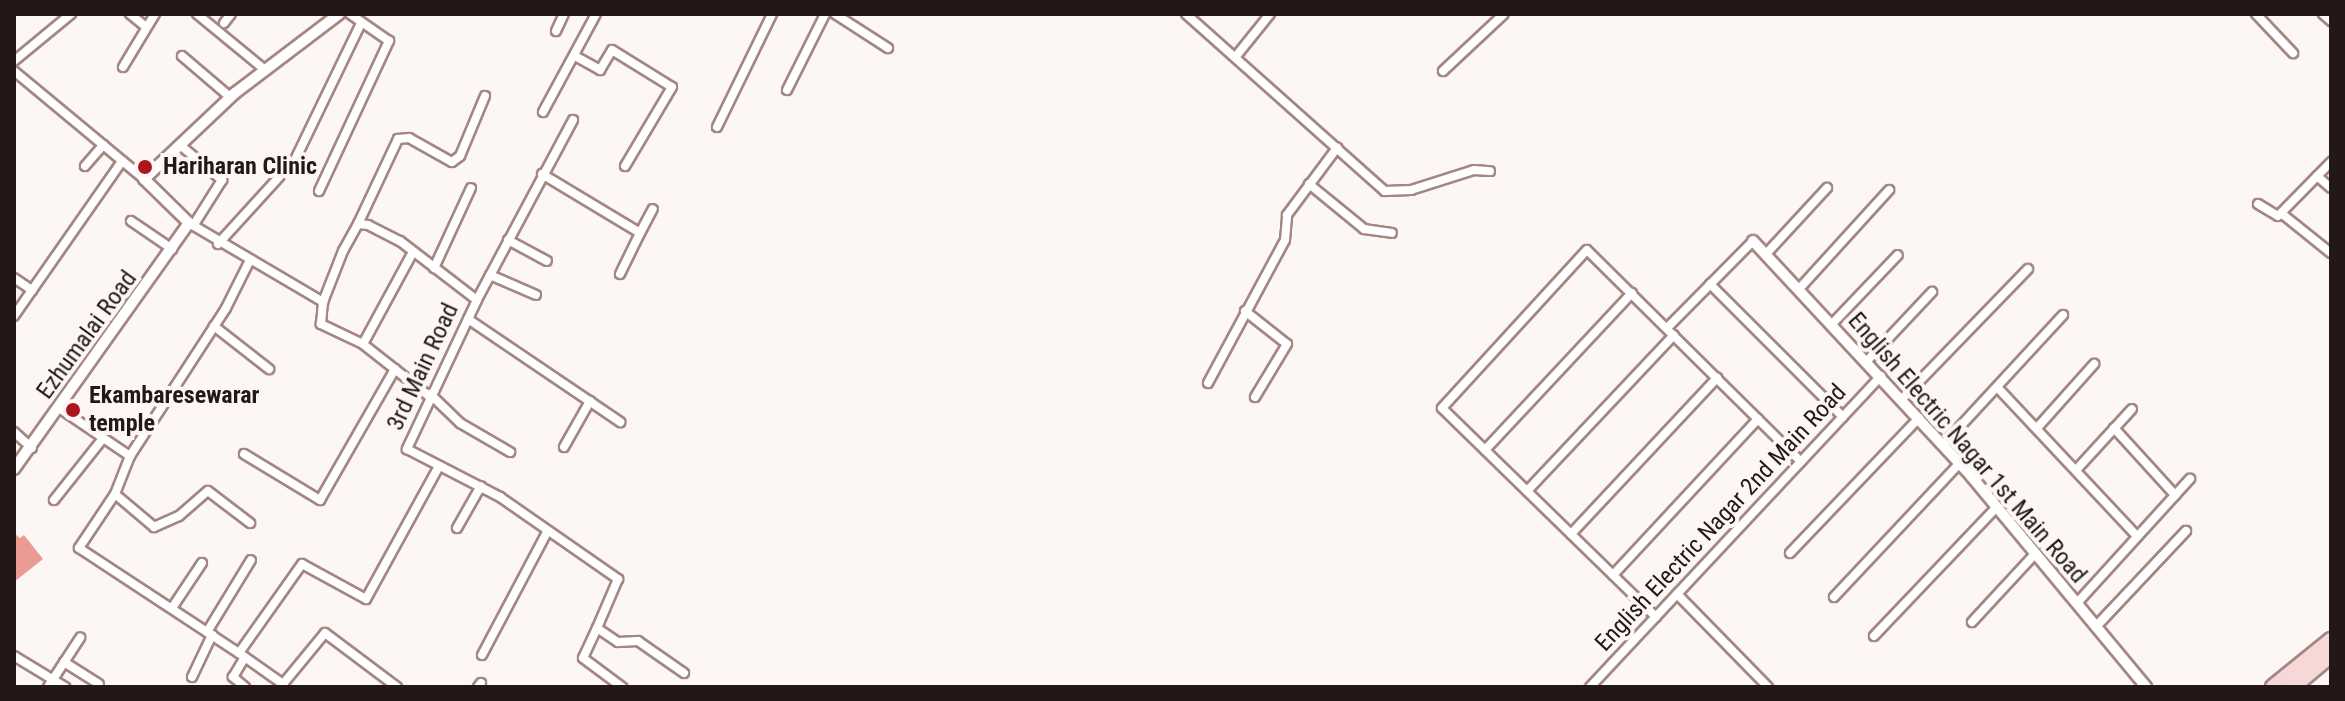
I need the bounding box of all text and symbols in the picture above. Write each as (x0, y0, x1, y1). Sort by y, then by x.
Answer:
place label: Hariharan Clinic (163, 153, 317, 181)
marker: Hariharan Clinic (134, 156, 156, 178)
street label: Ezhumalai Road (31, 265, 143, 405)
street label: 3rd Main Road (381, 299, 465, 435)
street label: English Electric Nagar 1st Main Road (1842, 307, 2092, 589)
street label: English Electric Nagar 2nd Main Road (1590, 379, 1852, 657)
place label: Ekambaresewarar temple (89, 382, 259, 438)
marker: Ekambaresewarar temple (64, 401, 82, 419)

